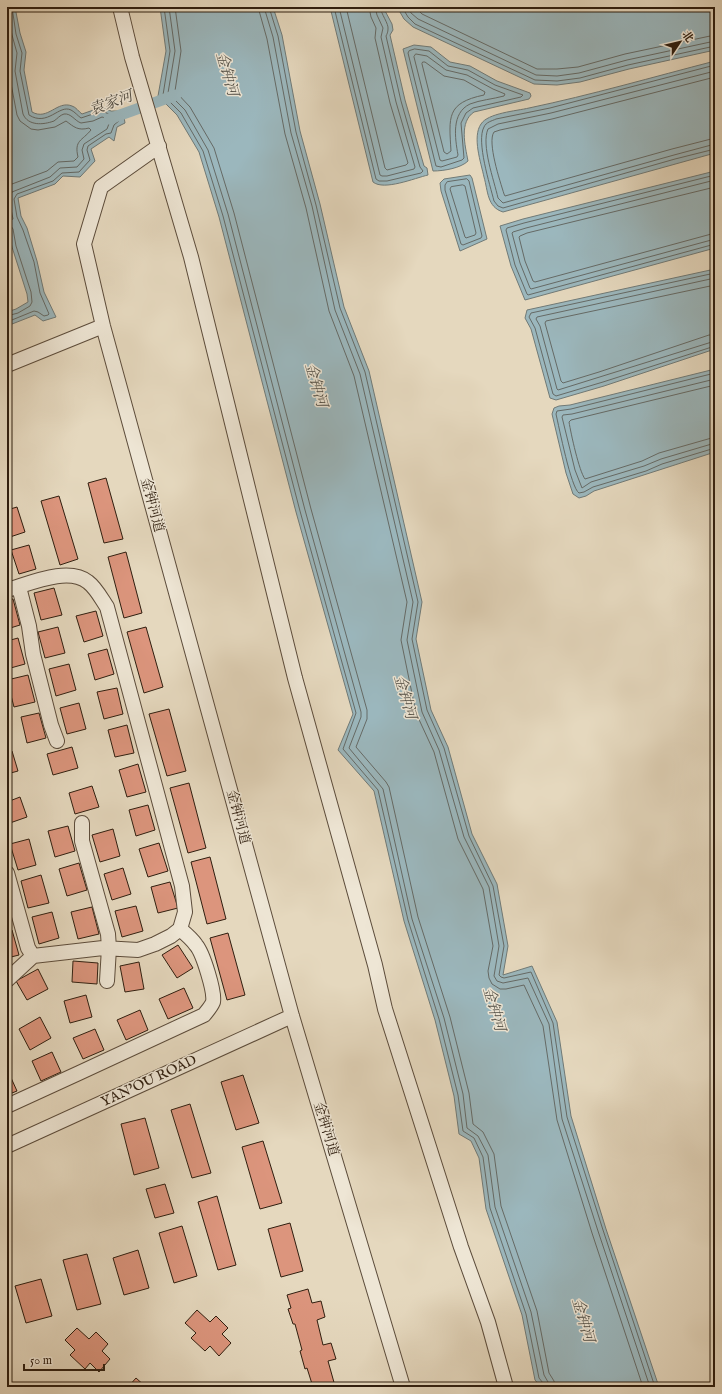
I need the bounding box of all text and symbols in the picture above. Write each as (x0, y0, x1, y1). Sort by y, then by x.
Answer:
north arrow (660, 22, 700, 62)
text: 北 (678, 28, 696, 45)
water label: 金钟河 (212, 50, 243, 101)
water label: 袁家河 (87, 85, 138, 120)
water label: 金钟河 (301, 361, 332, 412)
street label: 金钟河道 (136, 476, 168, 534)
water label: 金钟河 (390, 673, 421, 724)
street label: 金钟河道 (222, 788, 254, 846)
water label: 金钟河 (479, 985, 510, 1036)
street label: YAN'OU ROAD (98, 1051, 200, 1111)
street label: 金钟河道 (309, 1100, 343, 1158)
water label: 金钟河 (568, 1296, 599, 1347)
scale bar (24, 1346, 104, 1372)
text: 50 m (30, 1353, 52, 1368)

